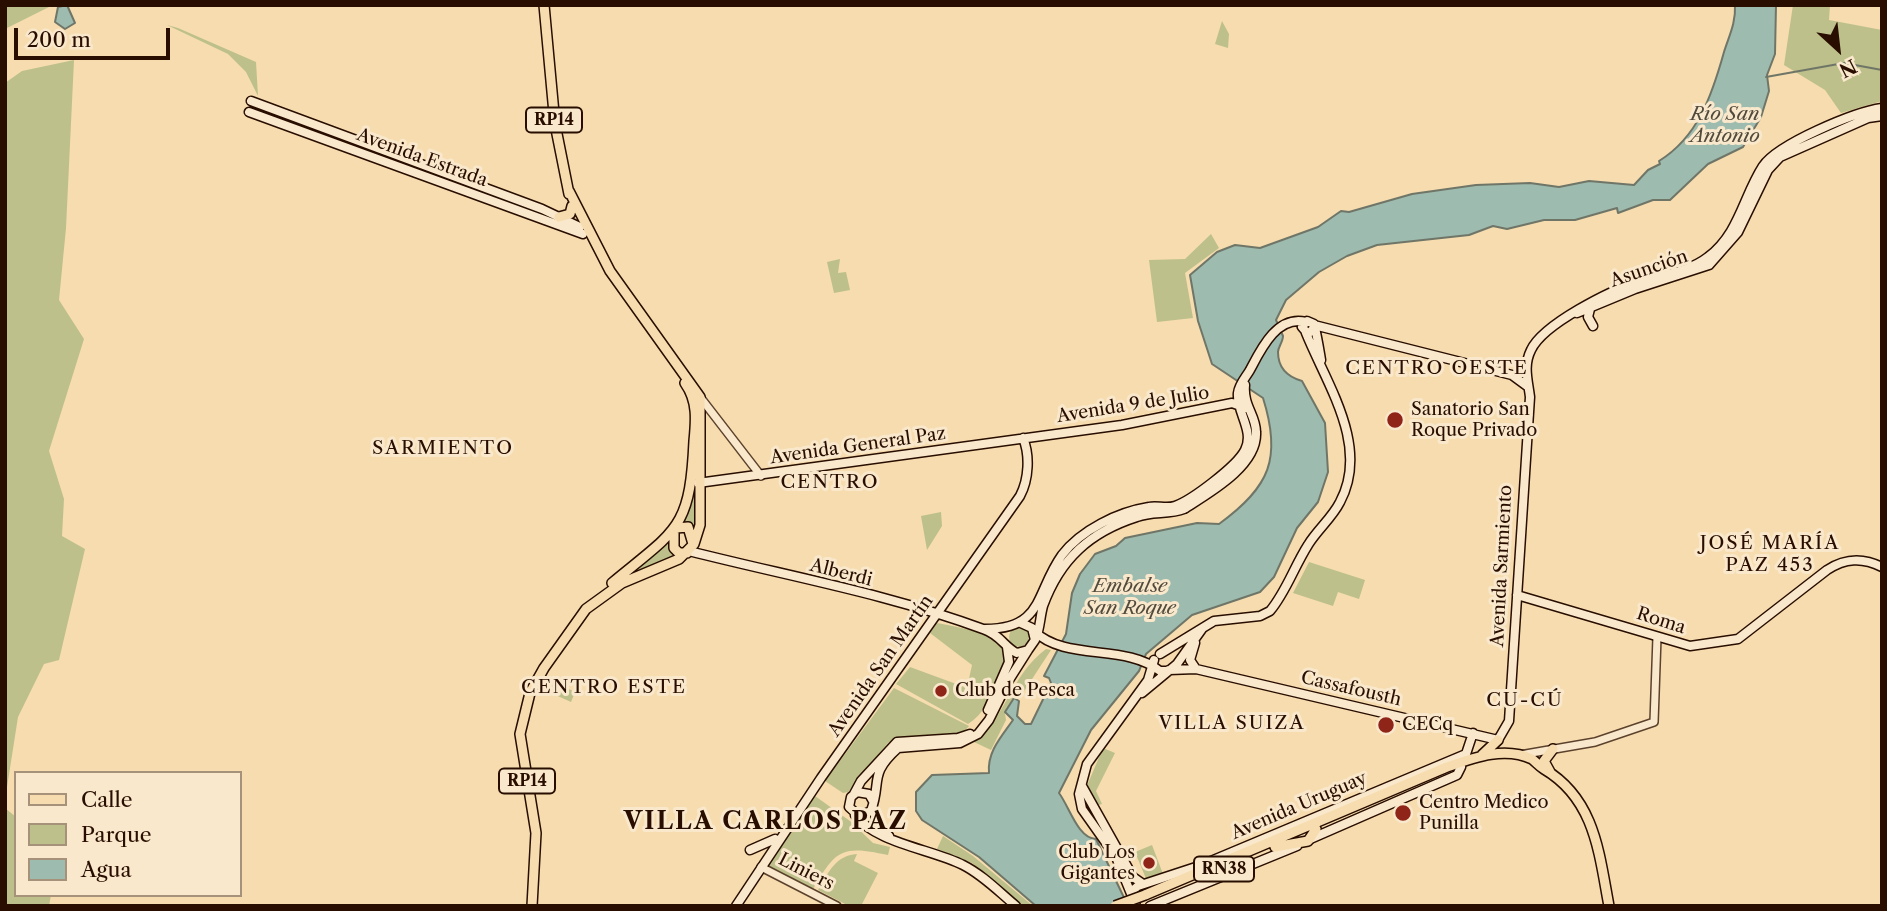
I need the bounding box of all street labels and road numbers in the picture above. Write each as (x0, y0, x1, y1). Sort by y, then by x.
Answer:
road number: RP14 (526, 108, 582, 132)
street label: Avenida Estrada (354, 124, 490, 192)
street label: Asunción (1607, 246, 1691, 292)
street label: Avenida 9 de Julio (1055, 382, 1211, 428)
street label: Avenida General Paz (769, 423, 947, 469)
street label: Avenida Sarmiento (1487, 484, 1517, 648)
street label: Alberdi (808, 555, 874, 591)
street label: Avenida San Martín (824, 591, 938, 741)
street label: Roma (1634, 603, 1688, 639)
street label: Cassafousth (1299, 667, 1403, 711)
road number: RP14 (499, 768, 555, 794)
street label: Avenida Uruguay (1228, 768, 1370, 844)
street label: Liniers (775, 849, 837, 895)
road number: RN38 (1194, 856, 1254, 882)

